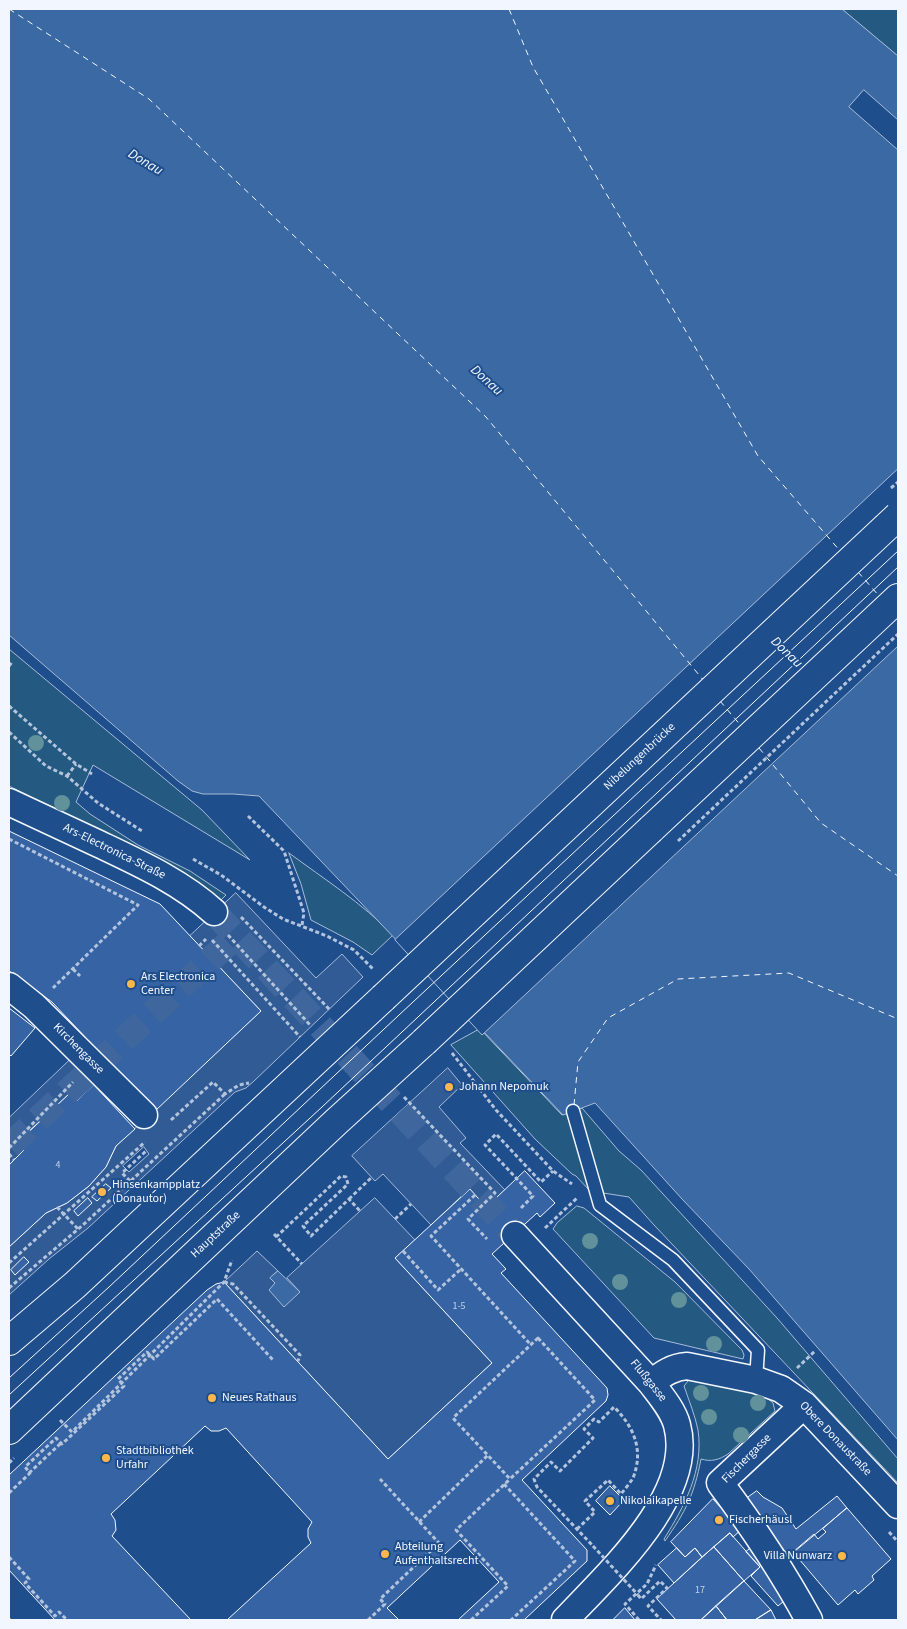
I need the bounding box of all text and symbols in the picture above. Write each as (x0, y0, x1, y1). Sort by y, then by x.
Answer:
water label: Donau (125, 146, 165, 180)
water label: Donau (466, 362, 506, 400)
water label: Donau (767, 634, 805, 672)
street label: Nibelungenbrücke (601, 720, 679, 794)
street label: Ars-Electronica-Straße (60, 821, 168, 883)
place label: Ars Electronica Center (141, 970, 215, 998)
marker: Ars Electronica Center (125, 978, 137, 990)
street label: Kirchengasse (49, 1020, 107, 1078)
place label: Johann Nepomuk (459, 1080, 549, 1094)
marker: Johann Nepomuk (443, 1081, 455, 1093)
house number: 4 (56, 1160, 60, 1172)
place label: Hinsenkampplatz (Donautor) (112, 1178, 200, 1206)
marker: Hinsenkampplatz (Donautor) (96, 1186, 108, 1198)
street label: Hauptstraße (188, 1208, 244, 1262)
house number: 1-5 (452, 1301, 466, 1313)
street label: Flußgasse (627, 1357, 669, 1405)
place label: Neues Rathaus (222, 1391, 296, 1405)
marker: Neues Rathaus (206, 1392, 218, 1404)
street label: Obere Donaustraße (796, 1399, 874, 1479)
street label: Fischergasse (719, 1431, 775, 1487)
place label: Stadtbibliothek Urfahr (116, 1444, 194, 1472)
marker: Stadtbibliothek Urfahr (100, 1452, 112, 1464)
place label: Nikolaikapelle (620, 1494, 692, 1508)
marker: Nikolaikapelle (604, 1495, 616, 1507)
place label: Fischerhäusl (729, 1513, 792, 1527)
marker: Fischerhäusl (713, 1514, 725, 1526)
place label: Abteilung Aufenthaltsrecht (395, 1540, 479, 1568)
marker: Abteilung Aufenthaltsrecht (379, 1548, 391, 1560)
place label: Villa Nunwarz (764, 1549, 832, 1563)
marker: Villa Nunwarz (836, 1550, 848, 1562)
house number: 17 (695, 1585, 705, 1597)

